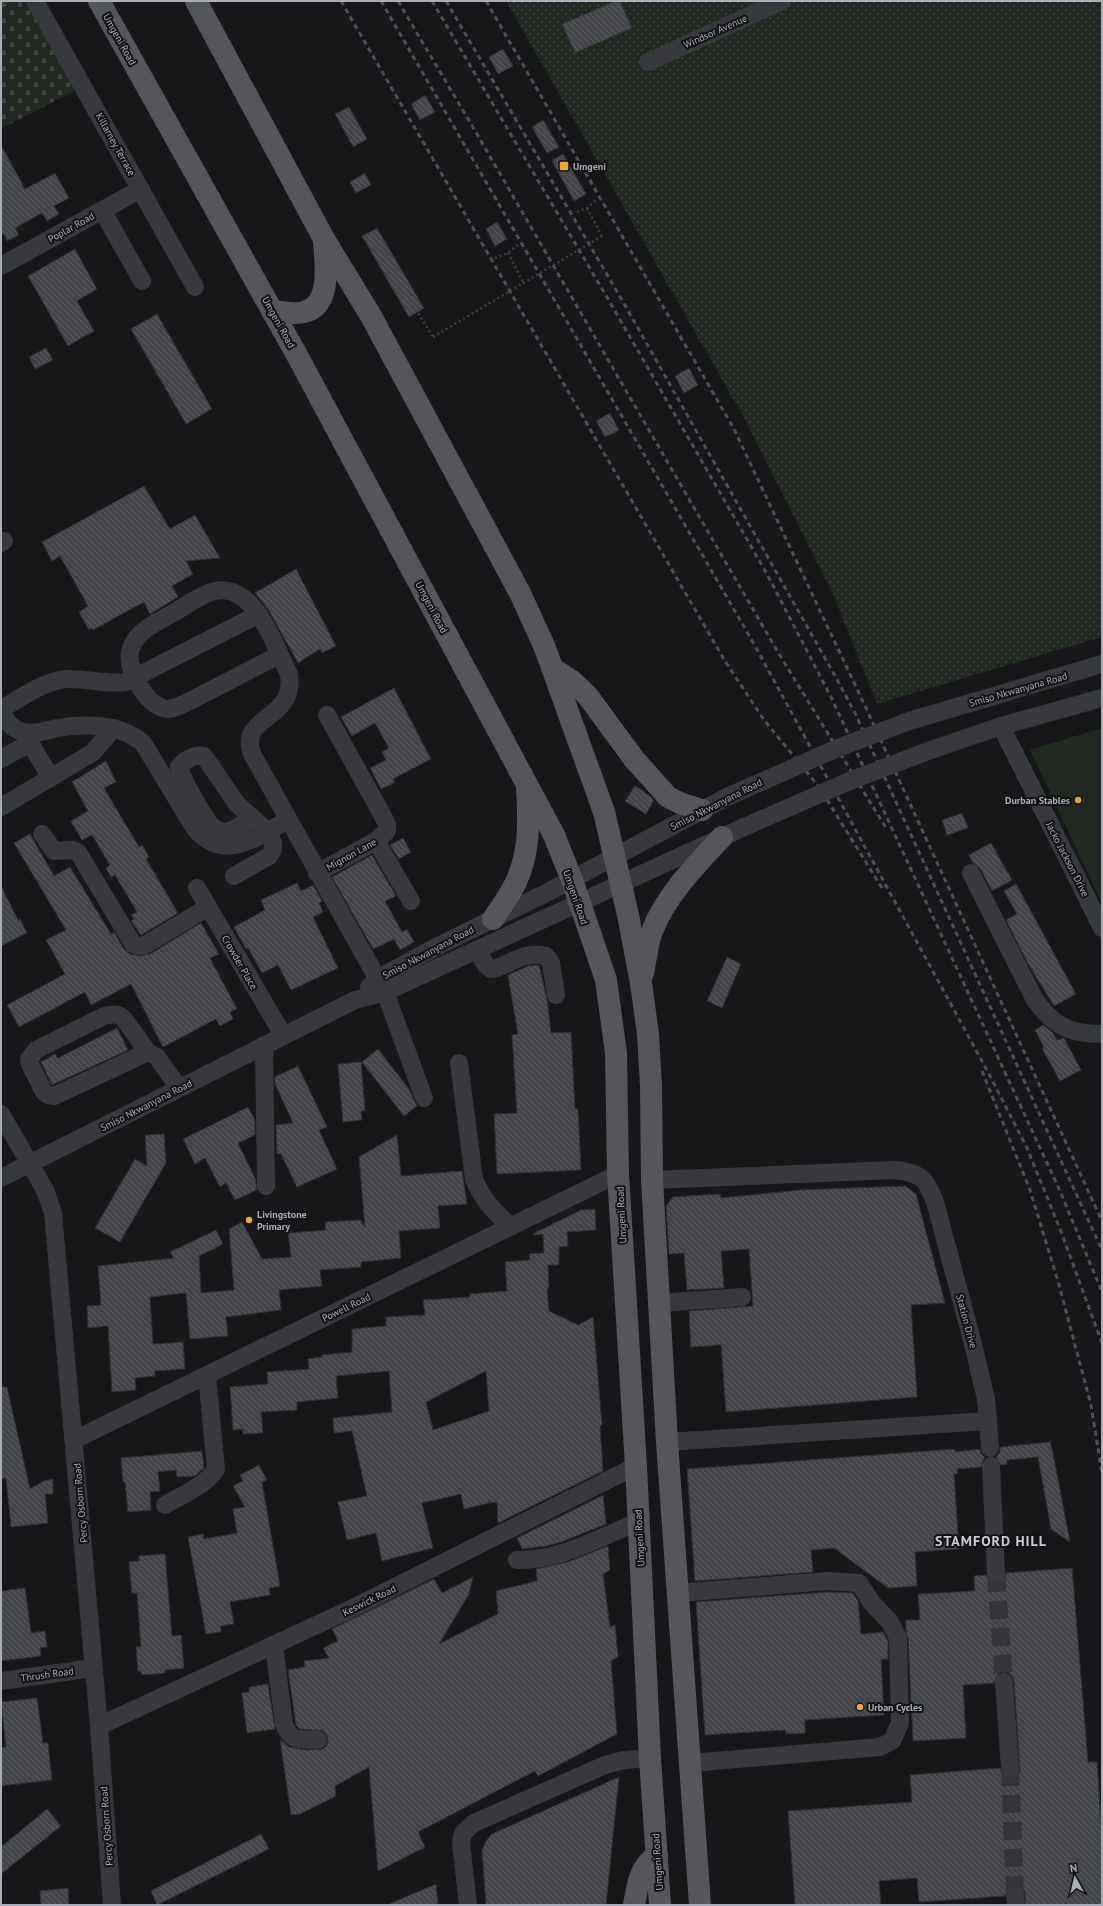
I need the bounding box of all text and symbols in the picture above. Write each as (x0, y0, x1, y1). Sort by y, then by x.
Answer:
street label: Umgeni Road (100, 11, 139, 67)
street label: Windsor Avenue (681, 12, 749, 51)
street label: Killarney Terrace (93, 110, 138, 178)
marker: Umgeni (558, 160, 570, 172)
place label: Umgeni (573, 160, 606, 173)
street label: Poplar Road (46, 209, 97, 246)
street label: Umgeni Road (259, 294, 298, 350)
street label: Umgeni Road (412, 579, 451, 635)
street label: Smiso Nkwanyana Road (968, 669, 1069, 710)
street label: Smiso Nkwanyana Road (668, 776, 764, 833)
place label: Durban Stables (1005, 794, 1070, 807)
marker: Durban Stables (1073, 795, 1083, 805)
street label: Jacko Jackson Drive (1043, 819, 1092, 899)
street label: Mignon Lane (324, 835, 379, 874)
street label: Umgeni Road (560, 868, 591, 926)
street label: Smiso Nkwanyana Road (380, 923, 476, 982)
street label: Crowder Place (219, 933, 260, 992)
street label: Smiso Nkwanyana Road (98, 1077, 194, 1134)
street label: Umgeni Road (614, 1186, 629, 1244)
place label: Livingstone Primary (257, 1208, 307, 1233)
marker: Livingstone Primary (244, 1215, 254, 1225)
street label: Powell Road (320, 1290, 373, 1325)
street label: Station Drive (953, 1293, 980, 1350)
street label: Percy Osborn Road (71, 1463, 90, 1543)
street label: Umgeni Road (632, 1509, 647, 1567)
district label: STAMFORD HILL (935, 1532, 1047, 1550)
street label: Keswick Road (340, 1582, 398, 1619)
street label: Thrush Road (20, 1664, 74, 1685)
place label: Urban Cycles (868, 1701, 922, 1714)
marker: Urban Cycles (855, 1702, 865, 1712)
street label: Percy Osborn Road (97, 1786, 116, 1866)
street label: Umgeni Road (649, 1833, 666, 1891)
north arrow (1055, 1858, 1095, 1898)
text: N (1069, 1861, 1078, 1876)

